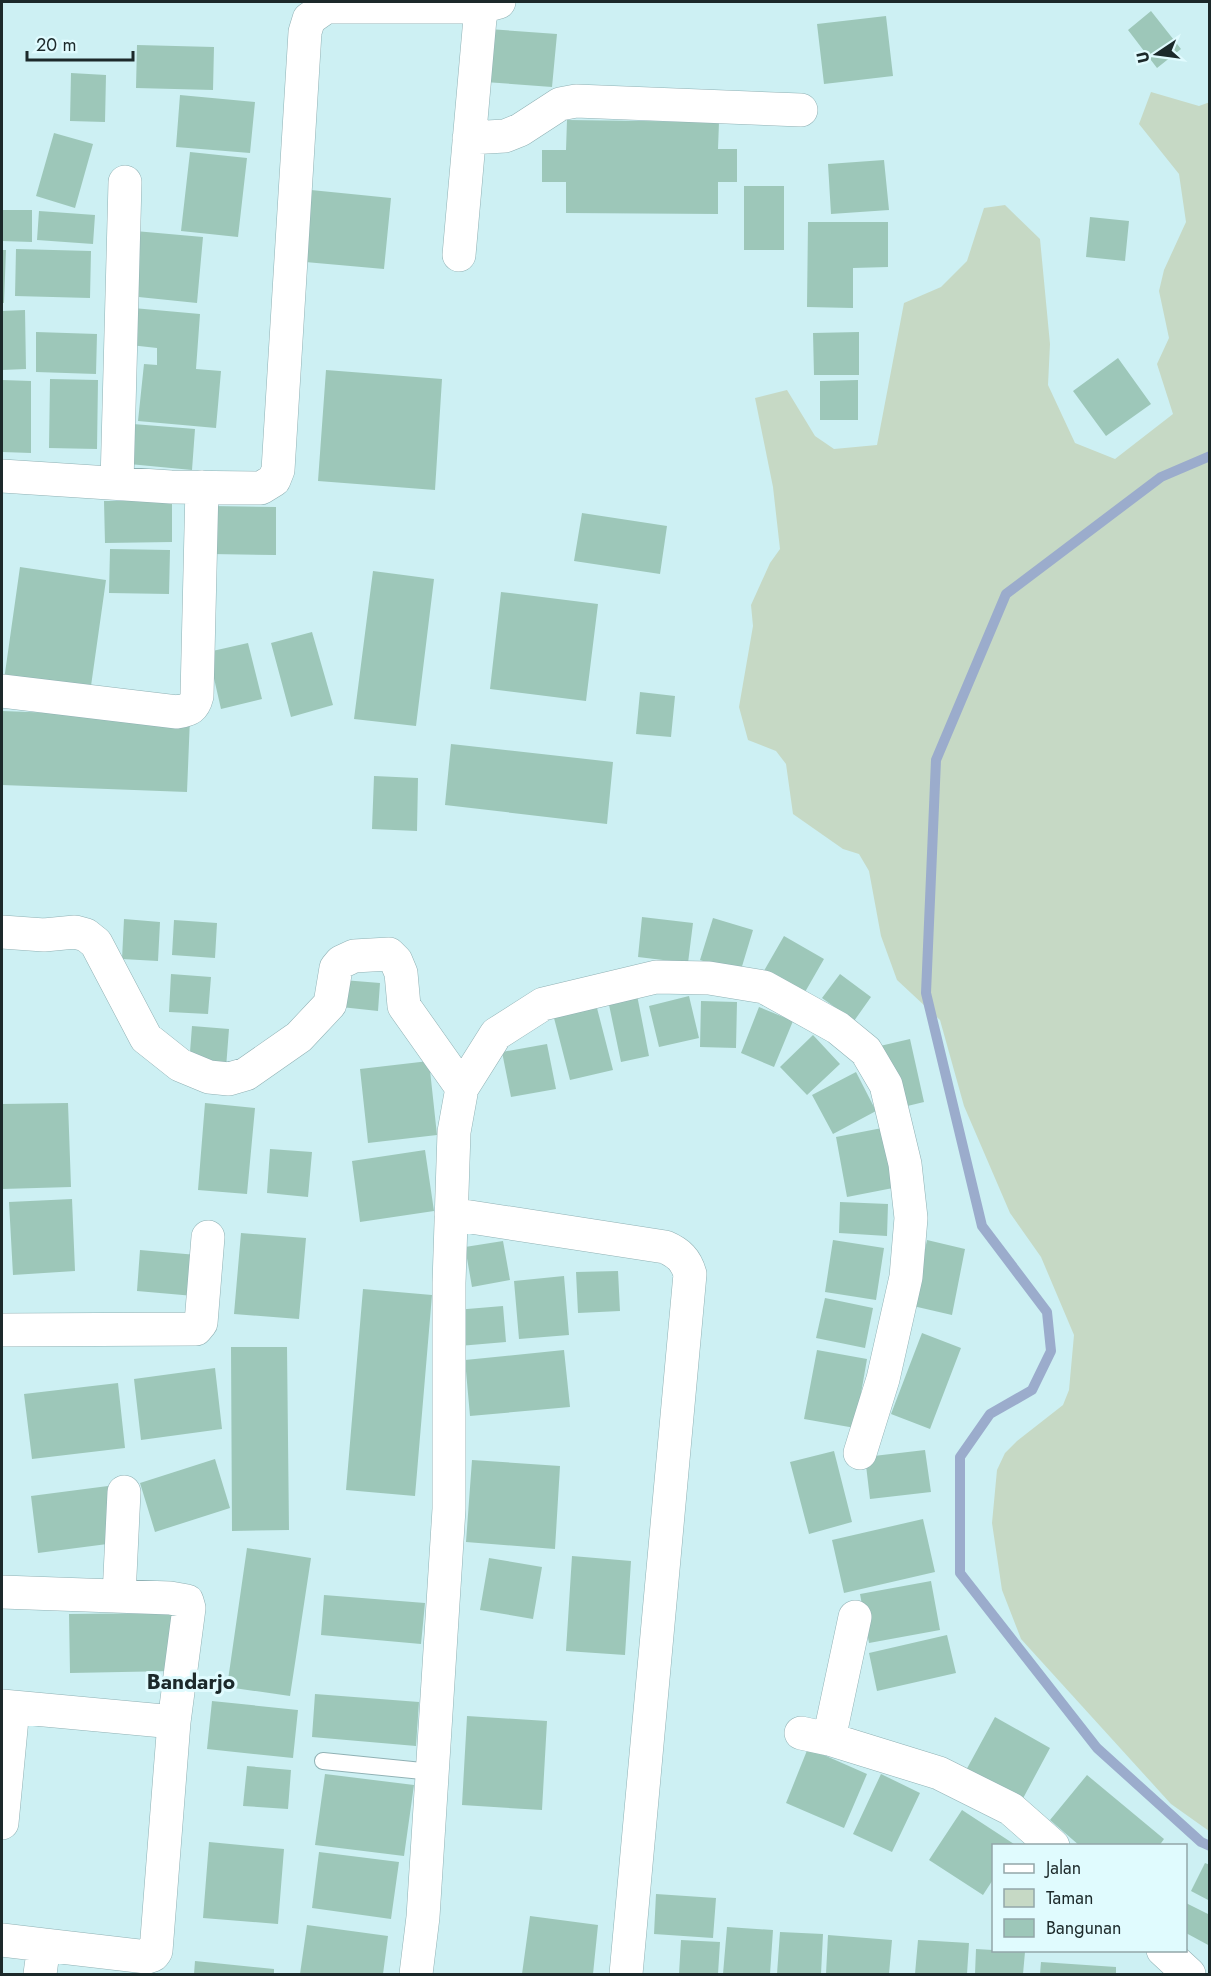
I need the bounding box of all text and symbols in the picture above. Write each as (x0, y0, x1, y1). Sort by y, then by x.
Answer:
scale bar (27, 24, 134, 62)
north arrow (1127, 24, 1187, 84)
text: 20 m (36, 32, 76, 58)
text: U (1130, 49, 1155, 65)
district label: Bandarjo (147, 1667, 235, 1697)
legend (992, 1844, 1187, 1952)
text: Jalan (1044, 1855, 1081, 1881)
text: Taman (1046, 1885, 1093, 1911)
text: Bangunan (1046, 1915, 1121, 1941)

